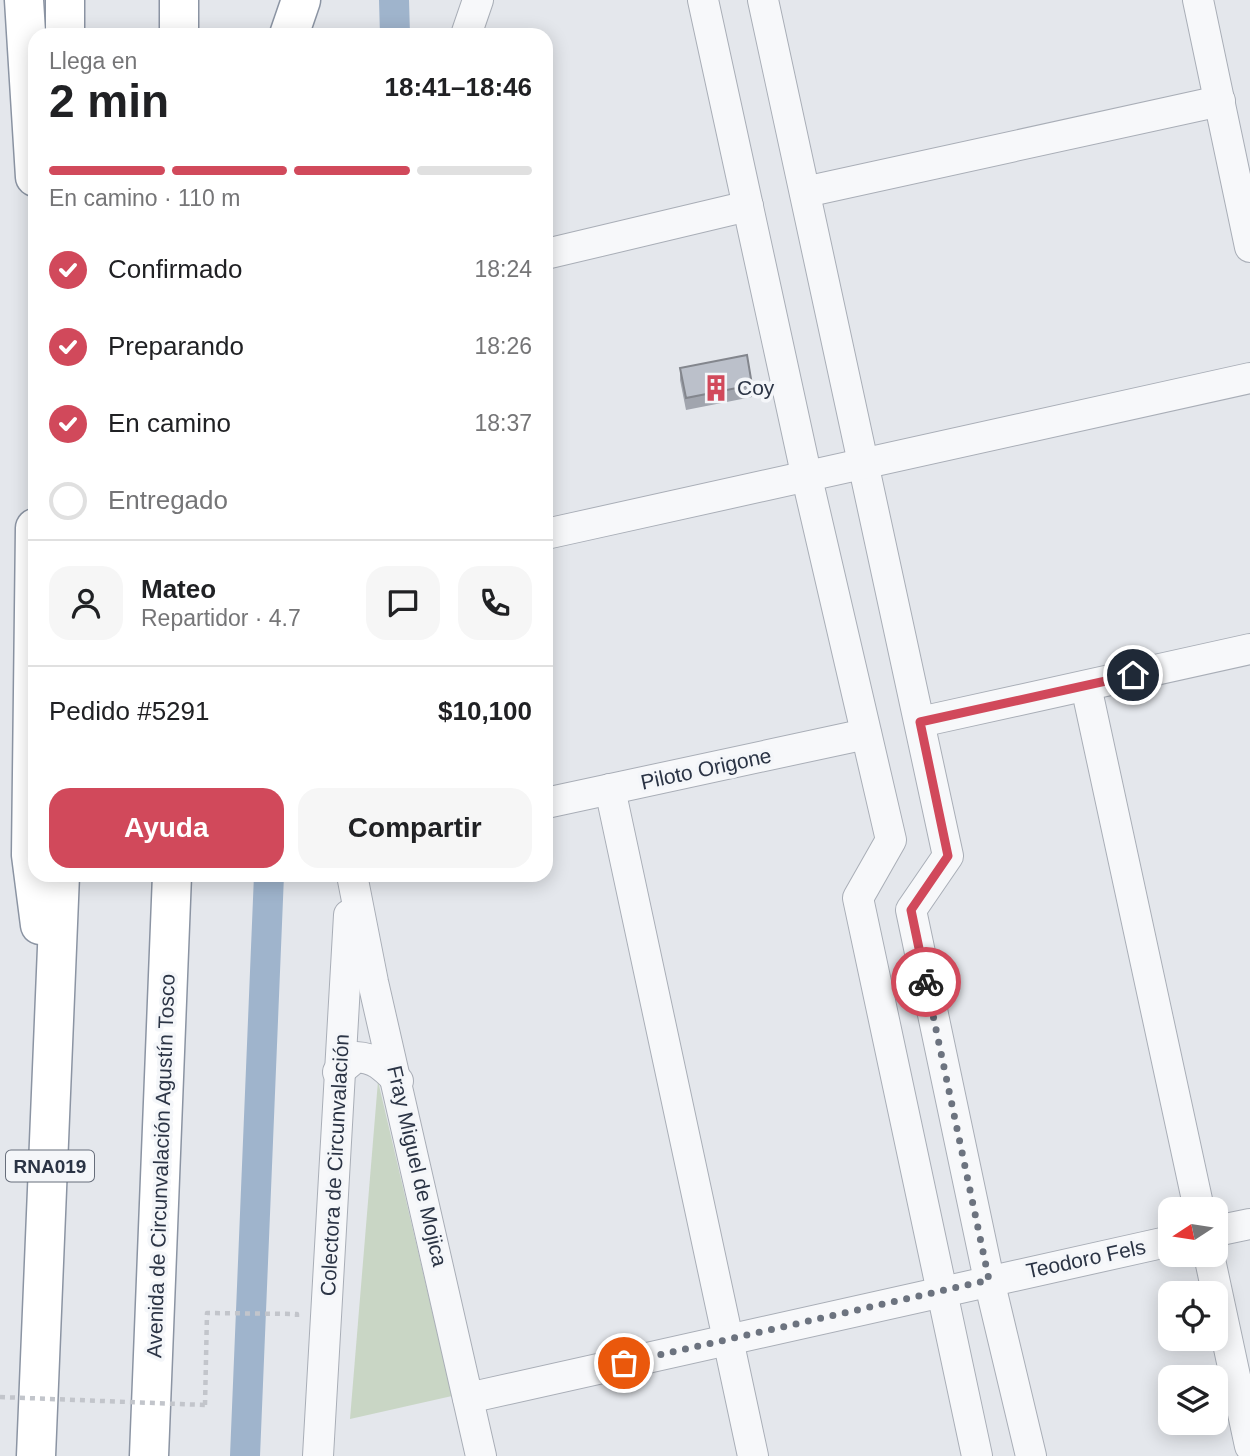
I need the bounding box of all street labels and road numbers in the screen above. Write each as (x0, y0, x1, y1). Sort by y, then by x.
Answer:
street label: Piloto Origone (638, 743, 773, 794)
street label: Avenida de Circunvalación Agustín Tosco (142, 973, 179, 1359)
street label: Colectora de Circunvalación (316, 1033, 353, 1297)
street label: Fray Miguel de Mojica (383, 1063, 452, 1269)
road number: RNA019 (6, 1150, 94, 1182)
street label: Teodoro Fels (1024, 1235, 1148, 1282)

